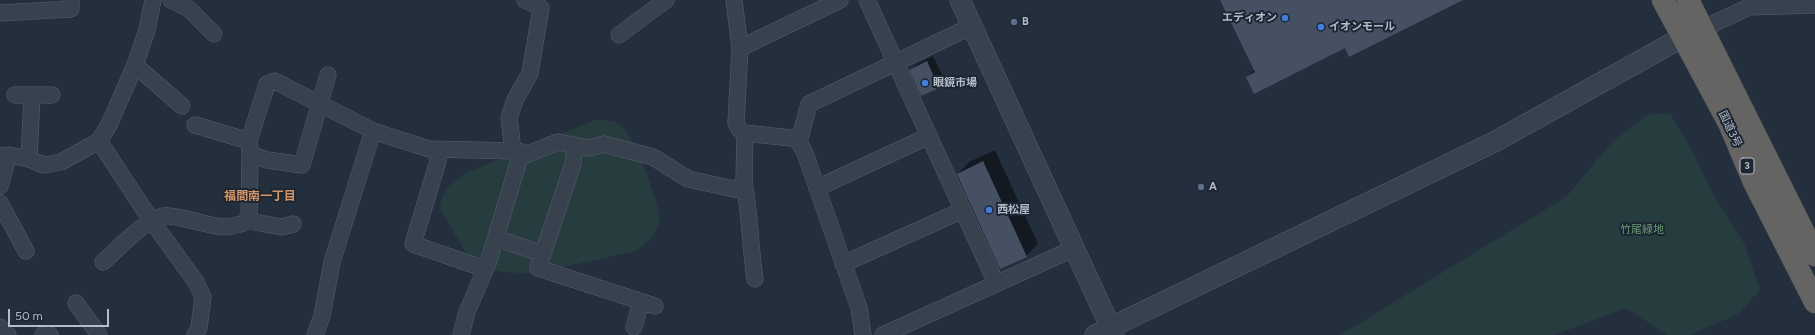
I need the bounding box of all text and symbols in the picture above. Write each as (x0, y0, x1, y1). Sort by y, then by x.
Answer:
place label: エディオン (1222, 11, 1277, 25)
marker: エディオン (1280, 13, 1290, 23)
place label: B (1022, 15, 1029, 29)
marker: B (1009, 17, 1019, 27)
place label: イオンモール (1329, 20, 1395, 34)
marker: イオンモール (1316, 22, 1326, 32)
place label: 眼鏡市場 (933, 76, 977, 90)
marker: 眼鏡市場 (920, 78, 930, 88)
street label: 国道3号 (1716, 109, 1744, 149)
road number: 3 (1740, 158, 1754, 174)
place label: A (1209, 180, 1217, 194)
marker: A (1196, 182, 1206, 192)
district label: 福間南一丁目 (224, 189, 296, 203)
place label: 西松屋 (997, 203, 1030, 217)
marker: 西松屋 (984, 205, 994, 215)
park label: 竹尾緑地 (1620, 223, 1664, 237)
scale bar (10, 301, 111, 327)
text: 50 m (15, 309, 43, 323)

